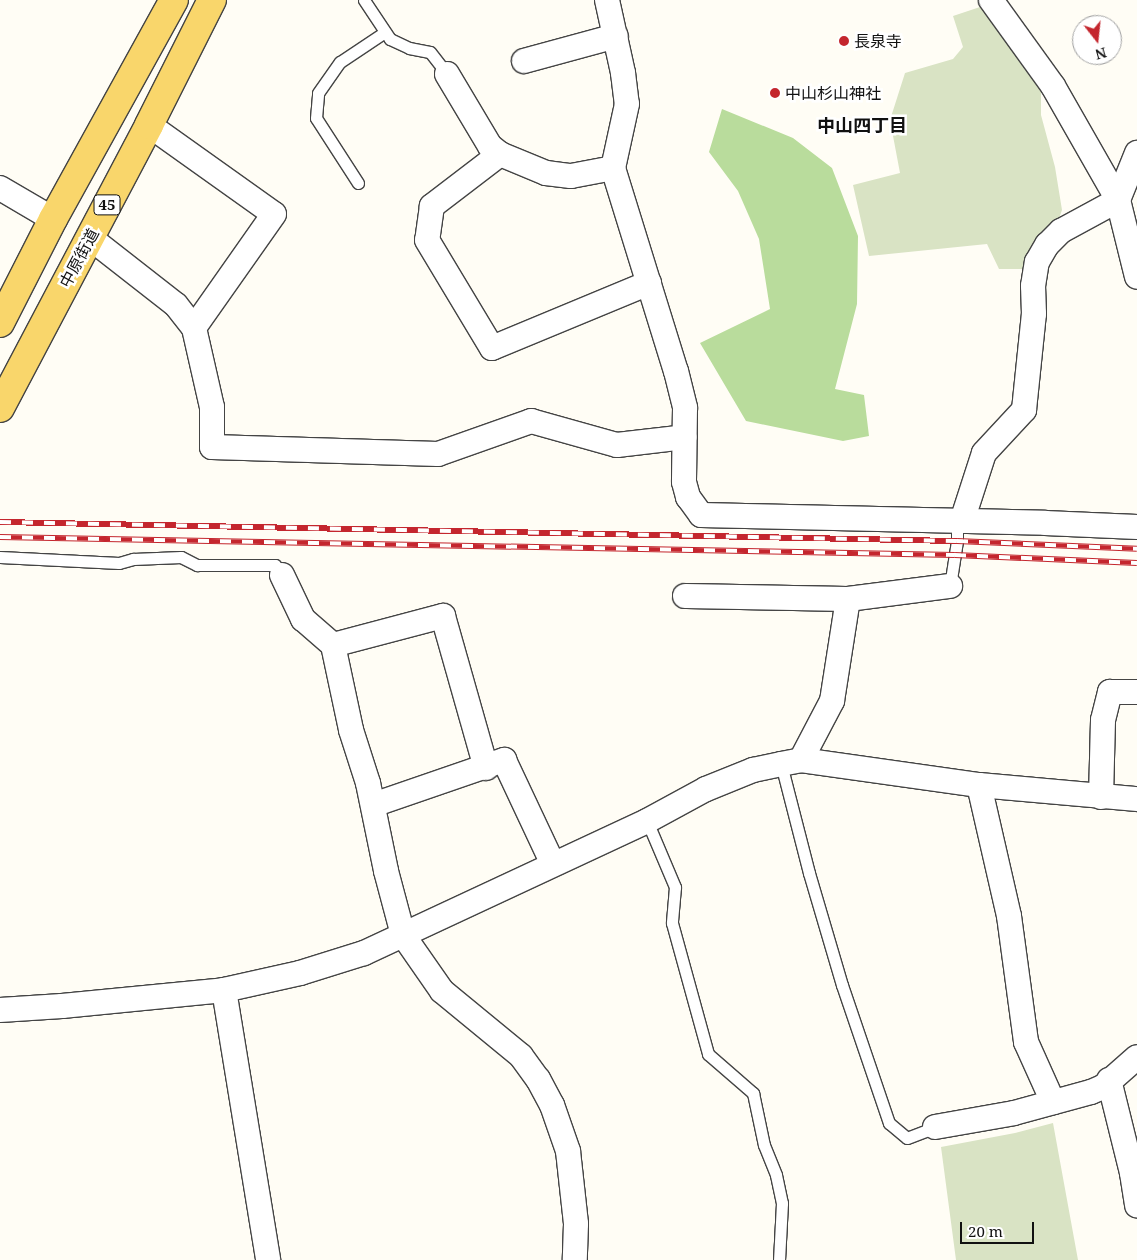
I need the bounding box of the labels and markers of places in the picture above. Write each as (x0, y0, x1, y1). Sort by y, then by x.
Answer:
place label: 長泉寺 (854, 31, 902, 51)
marker: 長泉寺 (838, 35, 850, 47)
place label: 中山杉山神社 (785, 83, 881, 103)
marker: 中山杉山神社 (769, 87, 781, 99)

